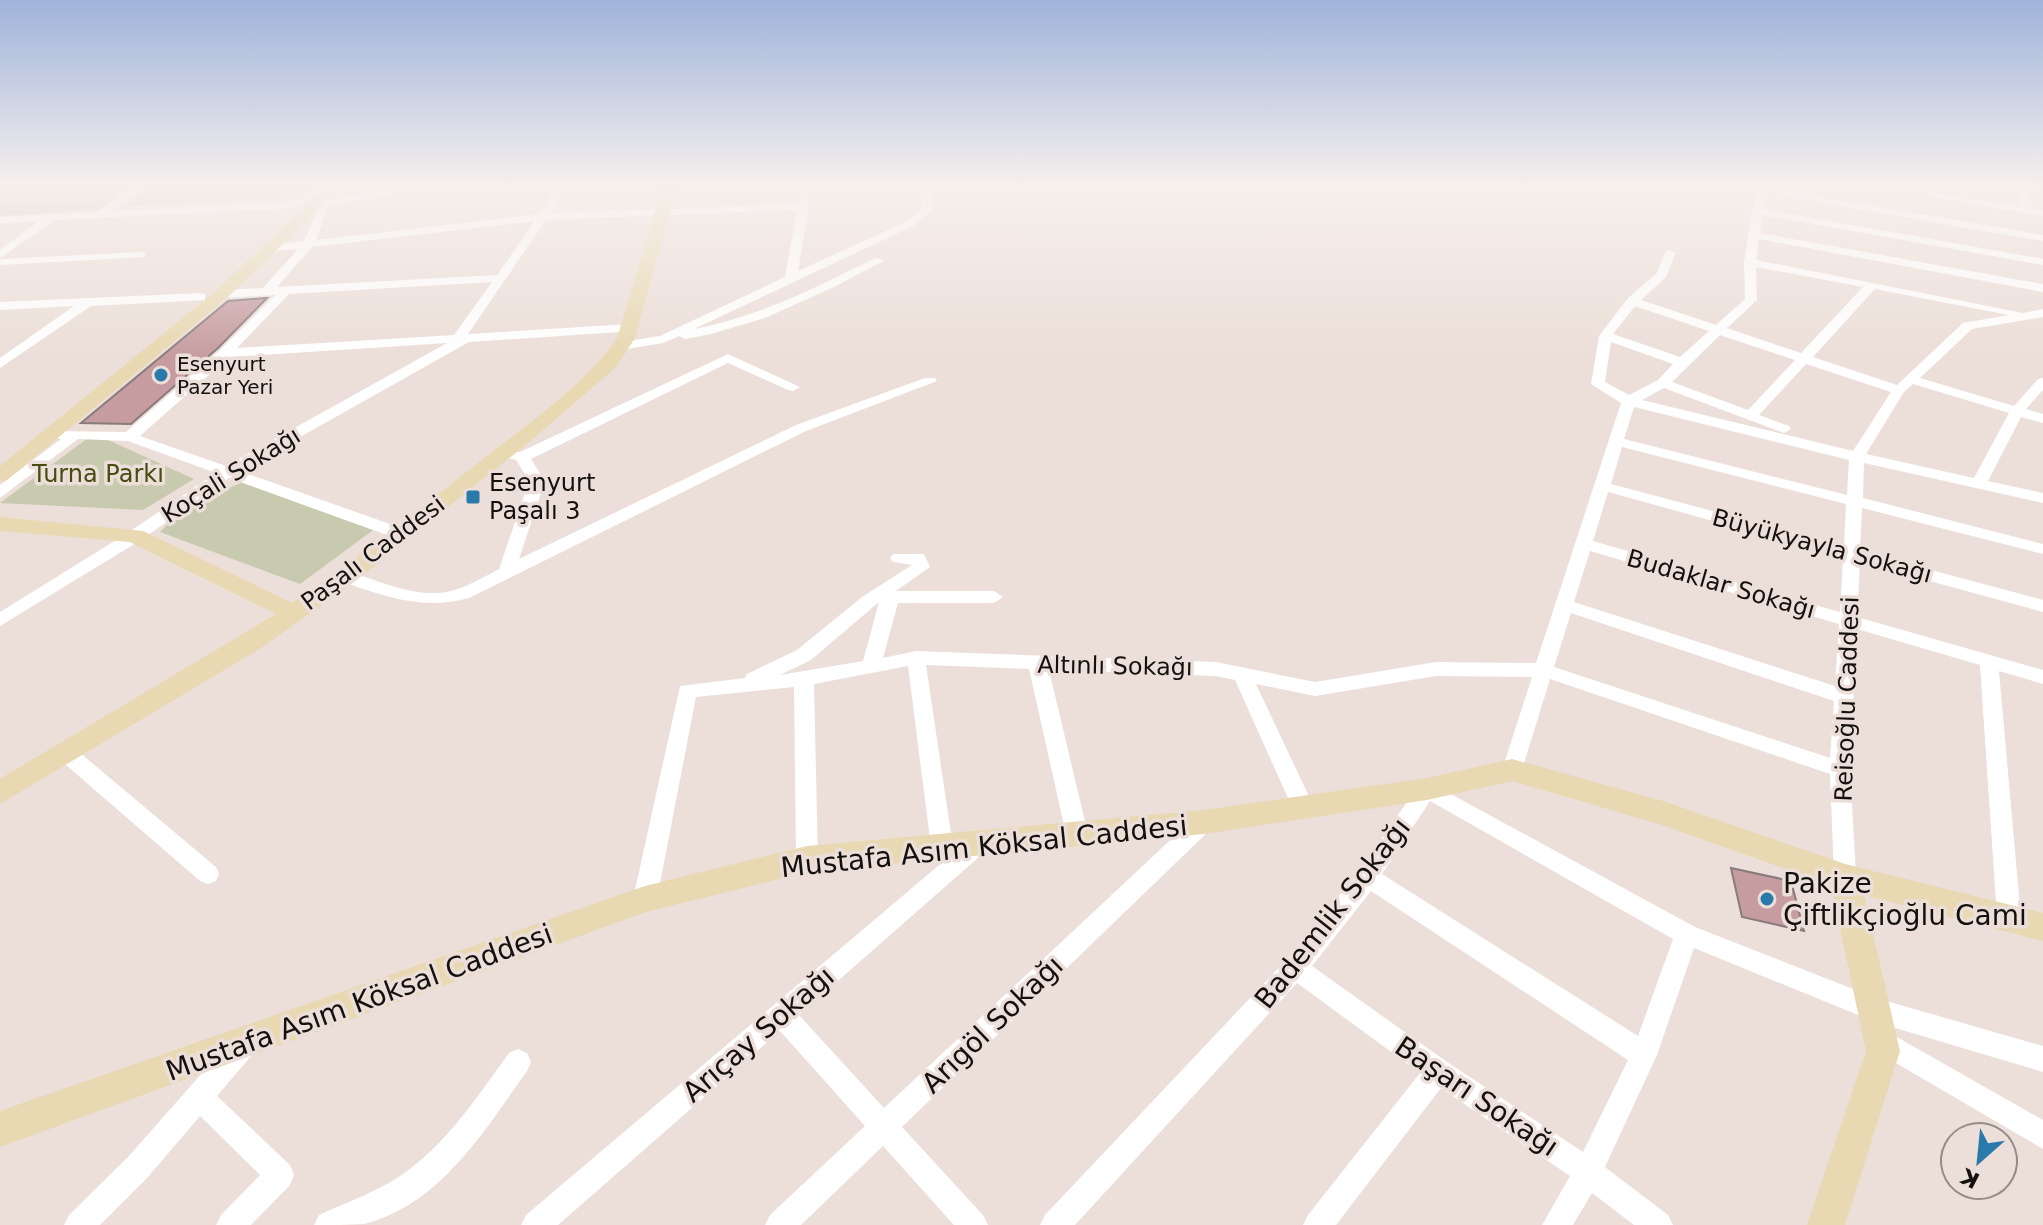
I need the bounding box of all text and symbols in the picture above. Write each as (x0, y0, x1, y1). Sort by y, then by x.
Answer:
place label: Esenyurt Pazar Yeri (177, 352, 273, 399)
marker: Esenyurt Pazar Yeri (152, 366, 170, 384)
street label: Koçali Sokağı (157, 421, 305, 529)
park label: Turna Parkı (31, 460, 164, 488)
place label: Esenyurt Paşalı 3 (489, 469, 595, 525)
marker: Esenyurt Paşalı 3 (464, 488, 482, 506)
street label: Paşalı Caddesi (296, 490, 450, 616)
street label: Büyükyayla Sokağı (1709, 503, 1935, 589)
street label: Budaklar Sokağı (1624, 544, 1818, 624)
street label: Reisoğlu Caddesi (1829, 596, 1865, 802)
street label: Altınlı Sokağı (1037, 651, 1193, 681)
street label: Mustafa Asım Köksal Caddesi (779, 809, 1189, 884)
street label: Bademlik Sokağı (1248, 811, 1417, 1015)
place label: Pakize Çiftlikçioğlu Cami (1783, 867, 2027, 932)
marker: Pakize Çiftlikçioğlu Cami (1758, 890, 1776, 908)
street label: Mustafa Asım Köksal Caddesi (161, 917, 557, 1088)
street label: Arıgöl Sokağı (915, 949, 1070, 1100)
street label: Arıçay Sokağı (676, 960, 841, 1109)
street label: Başarı Sokağı (1389, 1030, 1565, 1163)
north arrow (1939, 1121, 2019, 1201)
text: K (1956, 1163, 1983, 1193)

